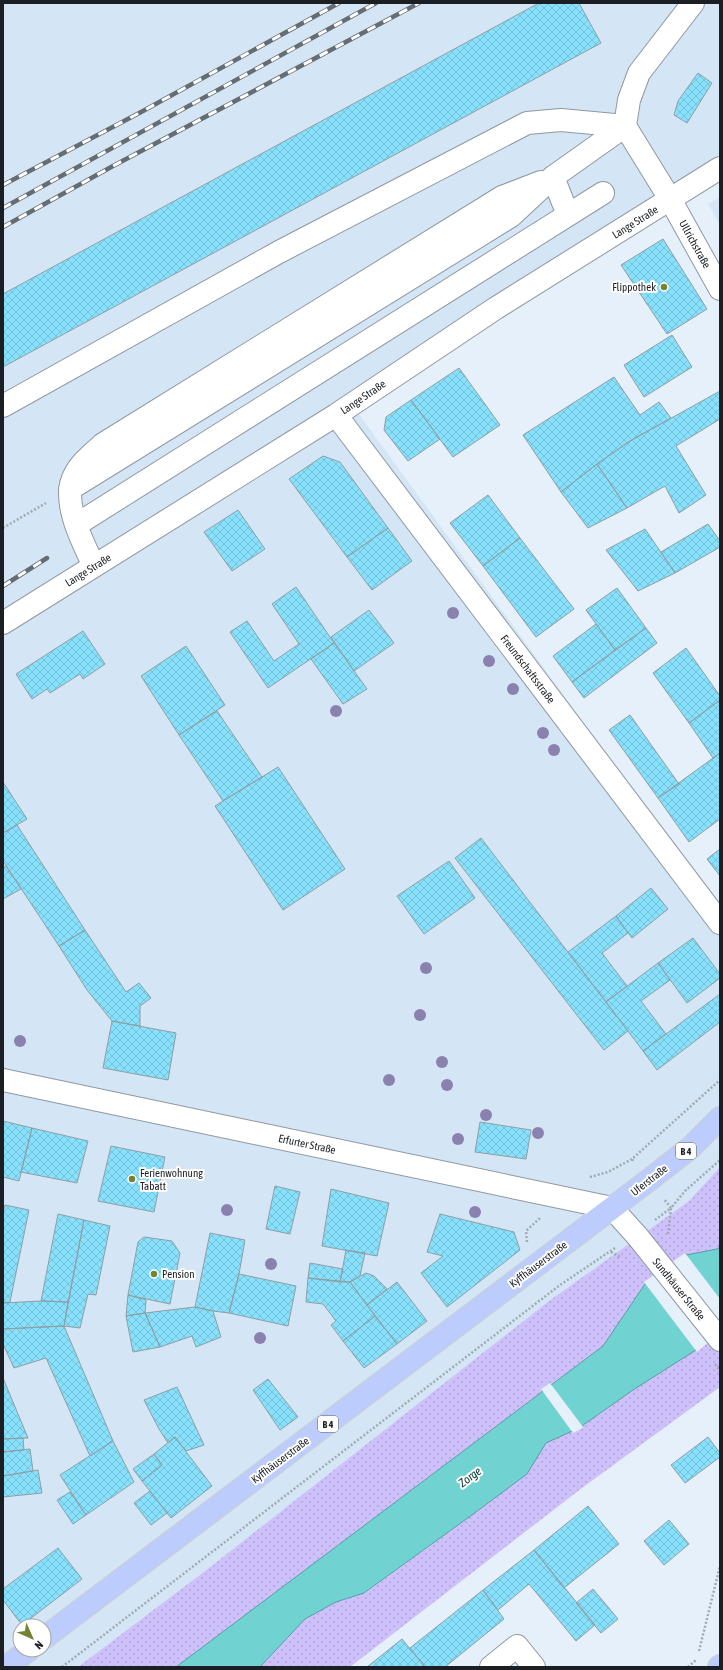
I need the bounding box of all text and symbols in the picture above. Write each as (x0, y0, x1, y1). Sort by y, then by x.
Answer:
street label: Lange Straße (610, 203, 660, 241)
street label: Ullrichstraße (677, 218, 713, 270)
place label: Flippothek (612, 281, 656, 293)
marker: Flippothek (659, 282, 669, 292)
street label: Lange Straße (338, 378, 388, 416)
street label: Lange Straße (63, 551, 113, 589)
street label: Freundschaftsstraße (498, 633, 558, 705)
street label: Erfurter Straße (277, 1132, 337, 1156)
road number: B 4 (676, 1143, 696, 1159)
street label: Uferstraße (628, 1162, 670, 1198)
place label: Ferienwohnung Tabatt (140, 1167, 203, 1192)
marker: Ferienwohnung Tabatt (127, 1174, 137, 1184)
street label: Kyffhäuserstraße (507, 1239, 569, 1289)
street label: Sundhäuser Straße (650, 1256, 708, 1322)
place label: Pension (162, 1268, 195, 1280)
marker: Pension (149, 1269, 159, 1279)
road number: B 4 (318, 1416, 338, 1432)
street label: Kyffhäuserstraße (249, 1435, 311, 1485)
water label: Zorge (456, 1464, 485, 1490)
north arrow (12, 1618, 52, 1658)
text: N (33, 1639, 46, 1652)

